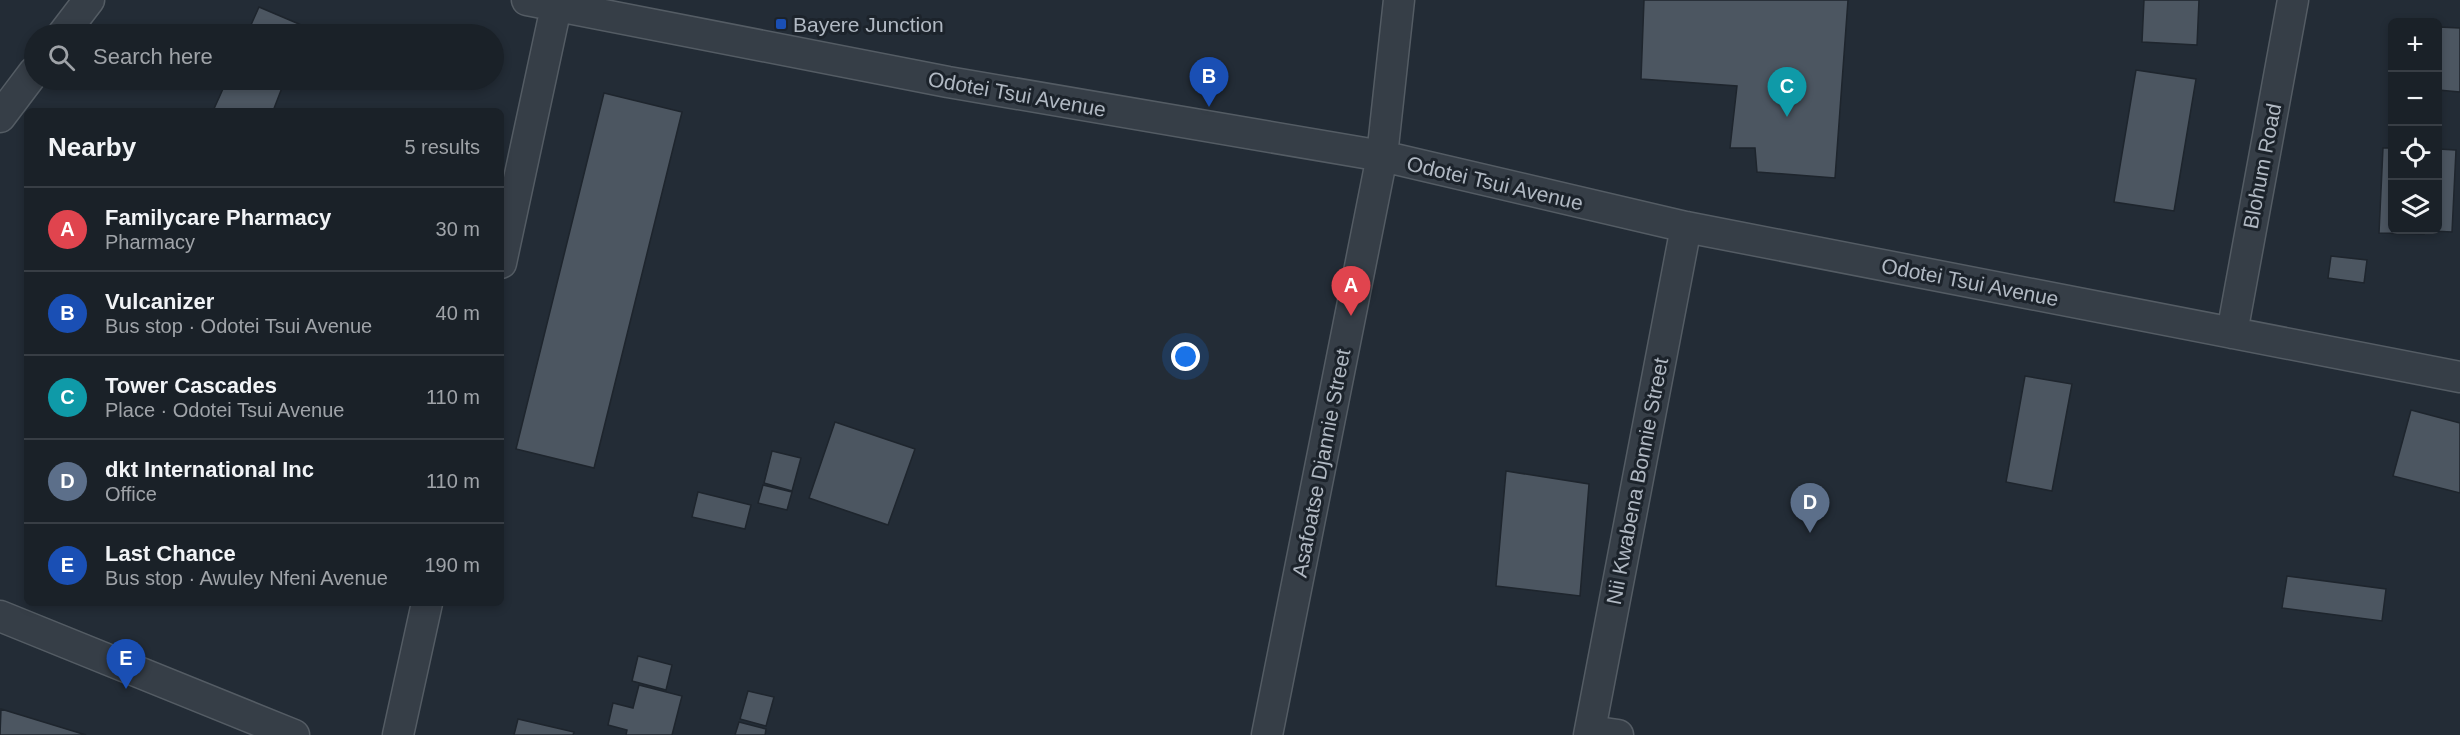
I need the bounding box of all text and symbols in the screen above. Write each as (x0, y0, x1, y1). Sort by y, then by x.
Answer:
place label: Bayere Junction (793, 13, 944, 36)
marker: Bayere Junction (774, 17, 788, 31)
map controls (2388, 18, 2442, 234)
button: + (2388, 18, 2442, 72)
search box (24, 24, 504, 90)
icon: search (45, 41, 78, 74)
text: Search here (93, 44, 213, 69)
pin: B (1190, 57, 1228, 107)
street label: Odotei Tsui Avenue (926, 67, 1108, 121)
pin: C (1768, 68, 1806, 117)
button: − (2388, 72, 2442, 126)
street label: Blohum Road (2239, 101, 2285, 231)
button: locate (2388, 126, 2442, 180)
text: Nearby (48, 132, 136, 162)
text: 5 results (404, 136, 480, 158)
street label: Odotei Tsui Avenue (1405, 152, 1585, 214)
button: layers (2388, 180, 2442, 234)
text: Familycare Pharmacy (105, 205, 331, 230)
text: A (60, 218, 75, 240)
text: 30 m (436, 218, 480, 240)
text: Pharmacy (105, 231, 195, 253)
street label: Odotei Tsui Avenue (1879, 254, 2061, 310)
pin: A (1332, 266, 1370, 316)
text: Vulcanizer (105, 289, 214, 314)
text: B (60, 302, 75, 324)
text: 40 m (436, 302, 480, 324)
text: Bus stop · Odotei Tsui Avenue (105, 315, 372, 337)
your location (1171, 342, 1200, 371)
street label: Asafoatse Djannie Street (1288, 347, 1354, 579)
street label: Nii Kwabena Bonnie Street (1602, 355, 1672, 606)
text: Tower Cascades (105, 373, 277, 398)
text: C (60, 386, 75, 408)
text: 110 m (426, 386, 480, 408)
text: Place · Odotei Tsui Avenue (105, 399, 344, 421)
text: dkt International Inc (105, 457, 314, 482)
text: D (60, 470, 75, 492)
text: 110 m (426, 470, 480, 492)
text: Office (105, 483, 157, 505)
pin: D (1790, 484, 1830, 533)
text: Last Chance (105, 541, 236, 566)
text: E (61, 554, 74, 576)
text: 190 m (424, 554, 480, 576)
text: Bus stop · Awuley Nfeni Avenue (105, 567, 388, 589)
pin: E (106, 640, 146, 689)

